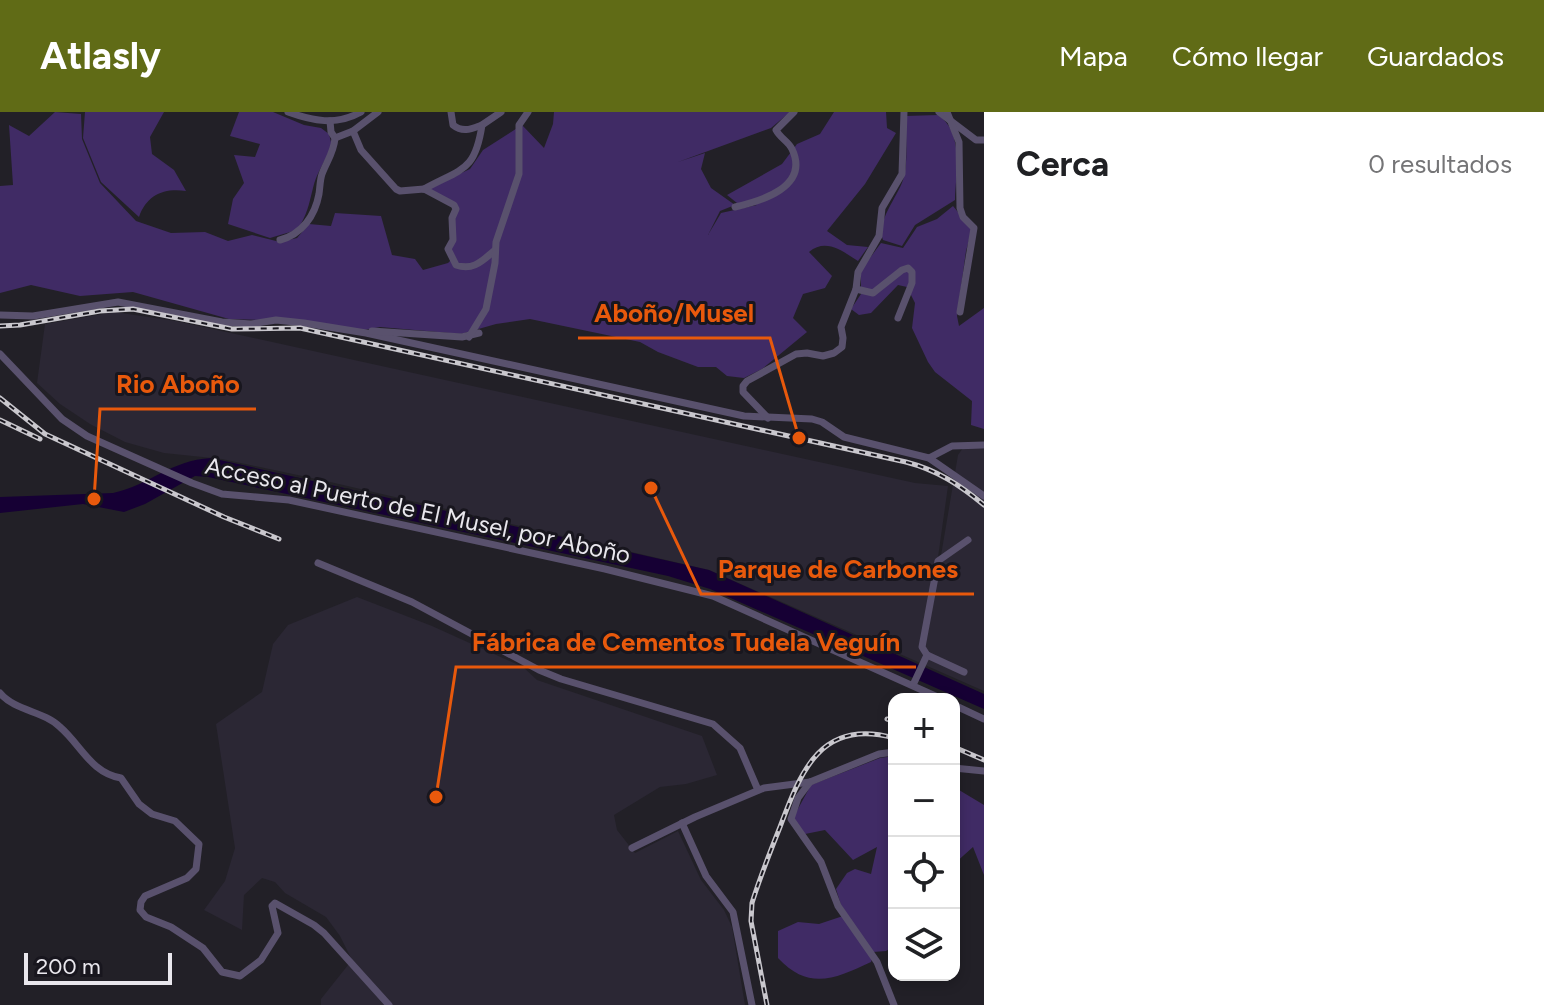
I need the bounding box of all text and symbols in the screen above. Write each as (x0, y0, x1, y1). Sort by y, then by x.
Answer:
text: Atlasly (40, 33, 161, 79)
text: Mapa (1059, 39, 1128, 73)
text: Cómo llegar (1172, 39, 1323, 73)
text: Guardados (1367, 39, 1504, 73)
text: Cerca (1016, 144, 1109, 185)
text: 0 resultados (1368, 148, 1512, 180)
callout: Aboño/Musel (578, 288, 770, 338)
text: Aboño/Musel (594, 297, 754, 329)
callout: Rio Aboño (100, 359, 256, 409)
text: Rio Aboño (116, 368, 240, 400)
street label: Acceso al Puerto de El Musel, por Aboño (203, 451, 633, 569)
callout: Parque de Carbones (701, 544, 974, 594)
text: Parque de Carbones (718, 553, 958, 585)
callout: Fábrica de Cementos Tudela Veguín (456, 617, 916, 667)
text: Fábrica de Cementos Tudela Veguín (472, 626, 900, 658)
map controls (888, 693, 960, 981)
button: + (888, 693, 960, 765)
button: − (888, 765, 960, 837)
button: locate (888, 837, 960, 909)
button: layers (888, 909, 960, 981)
scale bar (24, 949, 172, 985)
text: 200 m (36, 953, 101, 980)

